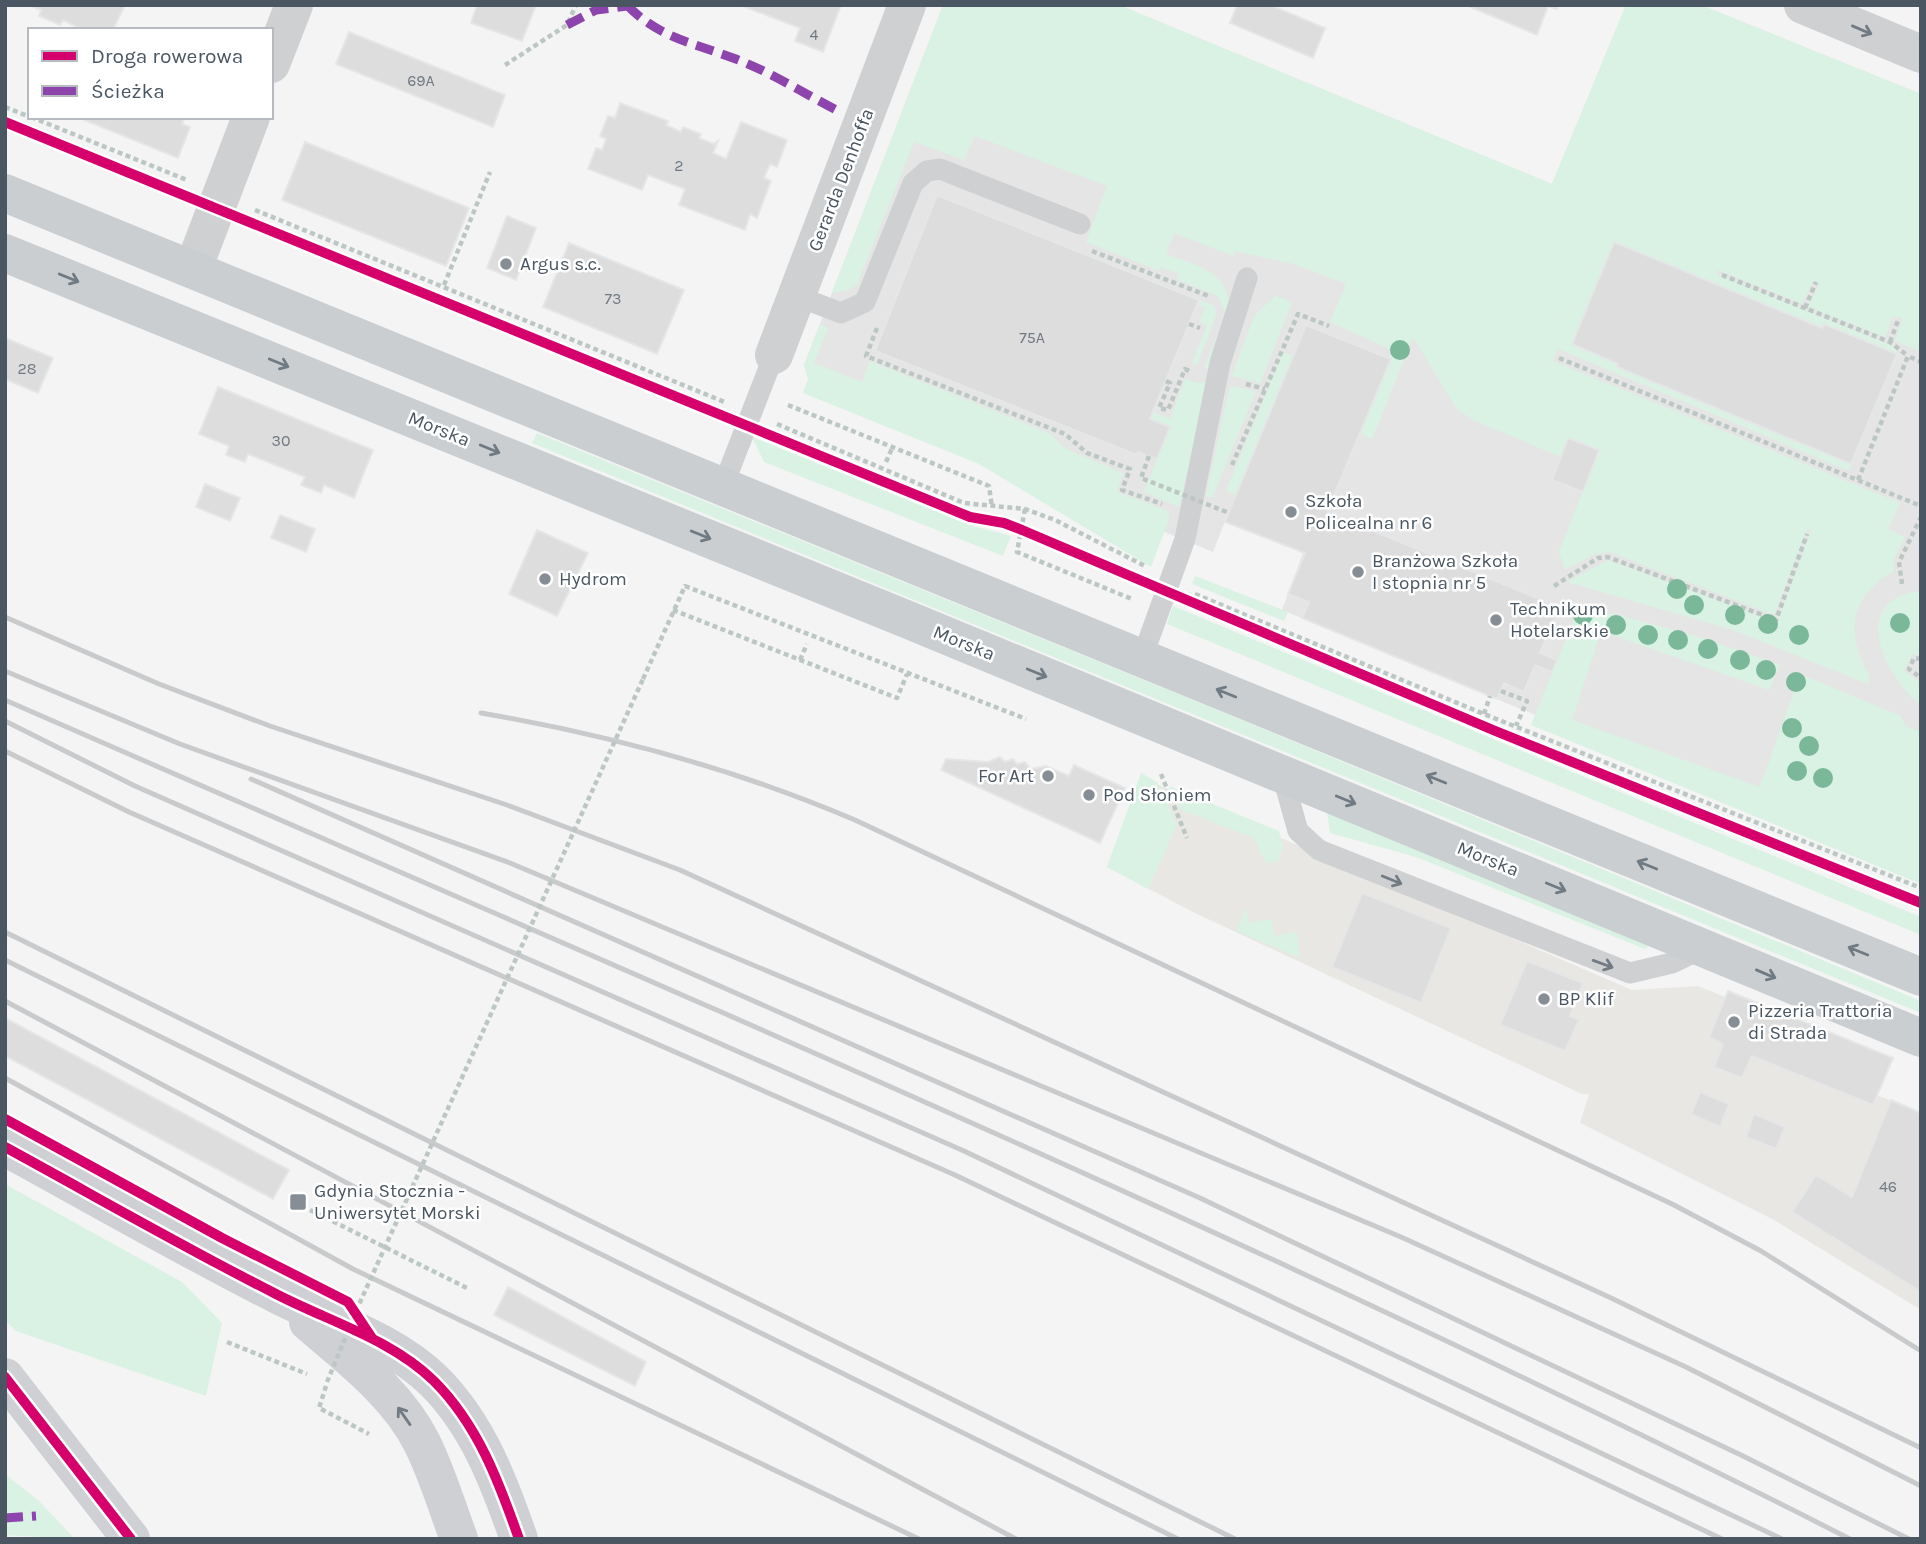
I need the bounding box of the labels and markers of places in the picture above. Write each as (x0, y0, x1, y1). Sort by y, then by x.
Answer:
place label: Argus s.c. (520, 253, 601, 275)
marker: Argus s.c. (498, 256, 514, 272)
place label: Szkoła Policealna nr 6 (1305, 490, 1432, 534)
marker: Szkoła Policealna nr 6 (1283, 504, 1299, 520)
place label: Branżowa Szkoła I stopnia nr 5 (1372, 550, 1518, 594)
marker: Branżowa Szkoła I stopnia nr 5 (1350, 564, 1366, 580)
place label: Hydrom (559, 568, 627, 590)
marker: Hydrom (537, 571, 553, 587)
place label: Technikum Hotelarskie (1510, 598, 1609, 642)
marker: Technikum Hotelarskie (1488, 612, 1504, 628)
place label: For Art (978, 765, 1034, 787)
marker: For Art (1040, 768, 1056, 784)
place label: Pod Słoniem (1103, 784, 1212, 806)
marker: Pod Słoniem (1081, 787, 1097, 803)
place label: BP Klif (1558, 988, 1614, 1010)
marker: BP Klif (1536, 991, 1552, 1007)
place label: Pizzeria Trattoria di Strada (1748, 1000, 1893, 1044)
marker: Pizzeria Trattoria di Strada (1726, 1014, 1742, 1030)
place label: Gdynia Stocznia - Uniwersytet Morski (314, 1180, 481, 1224)
marker: Gdynia Stocznia - Uniwersytet Morski (288, 1192, 308, 1212)

